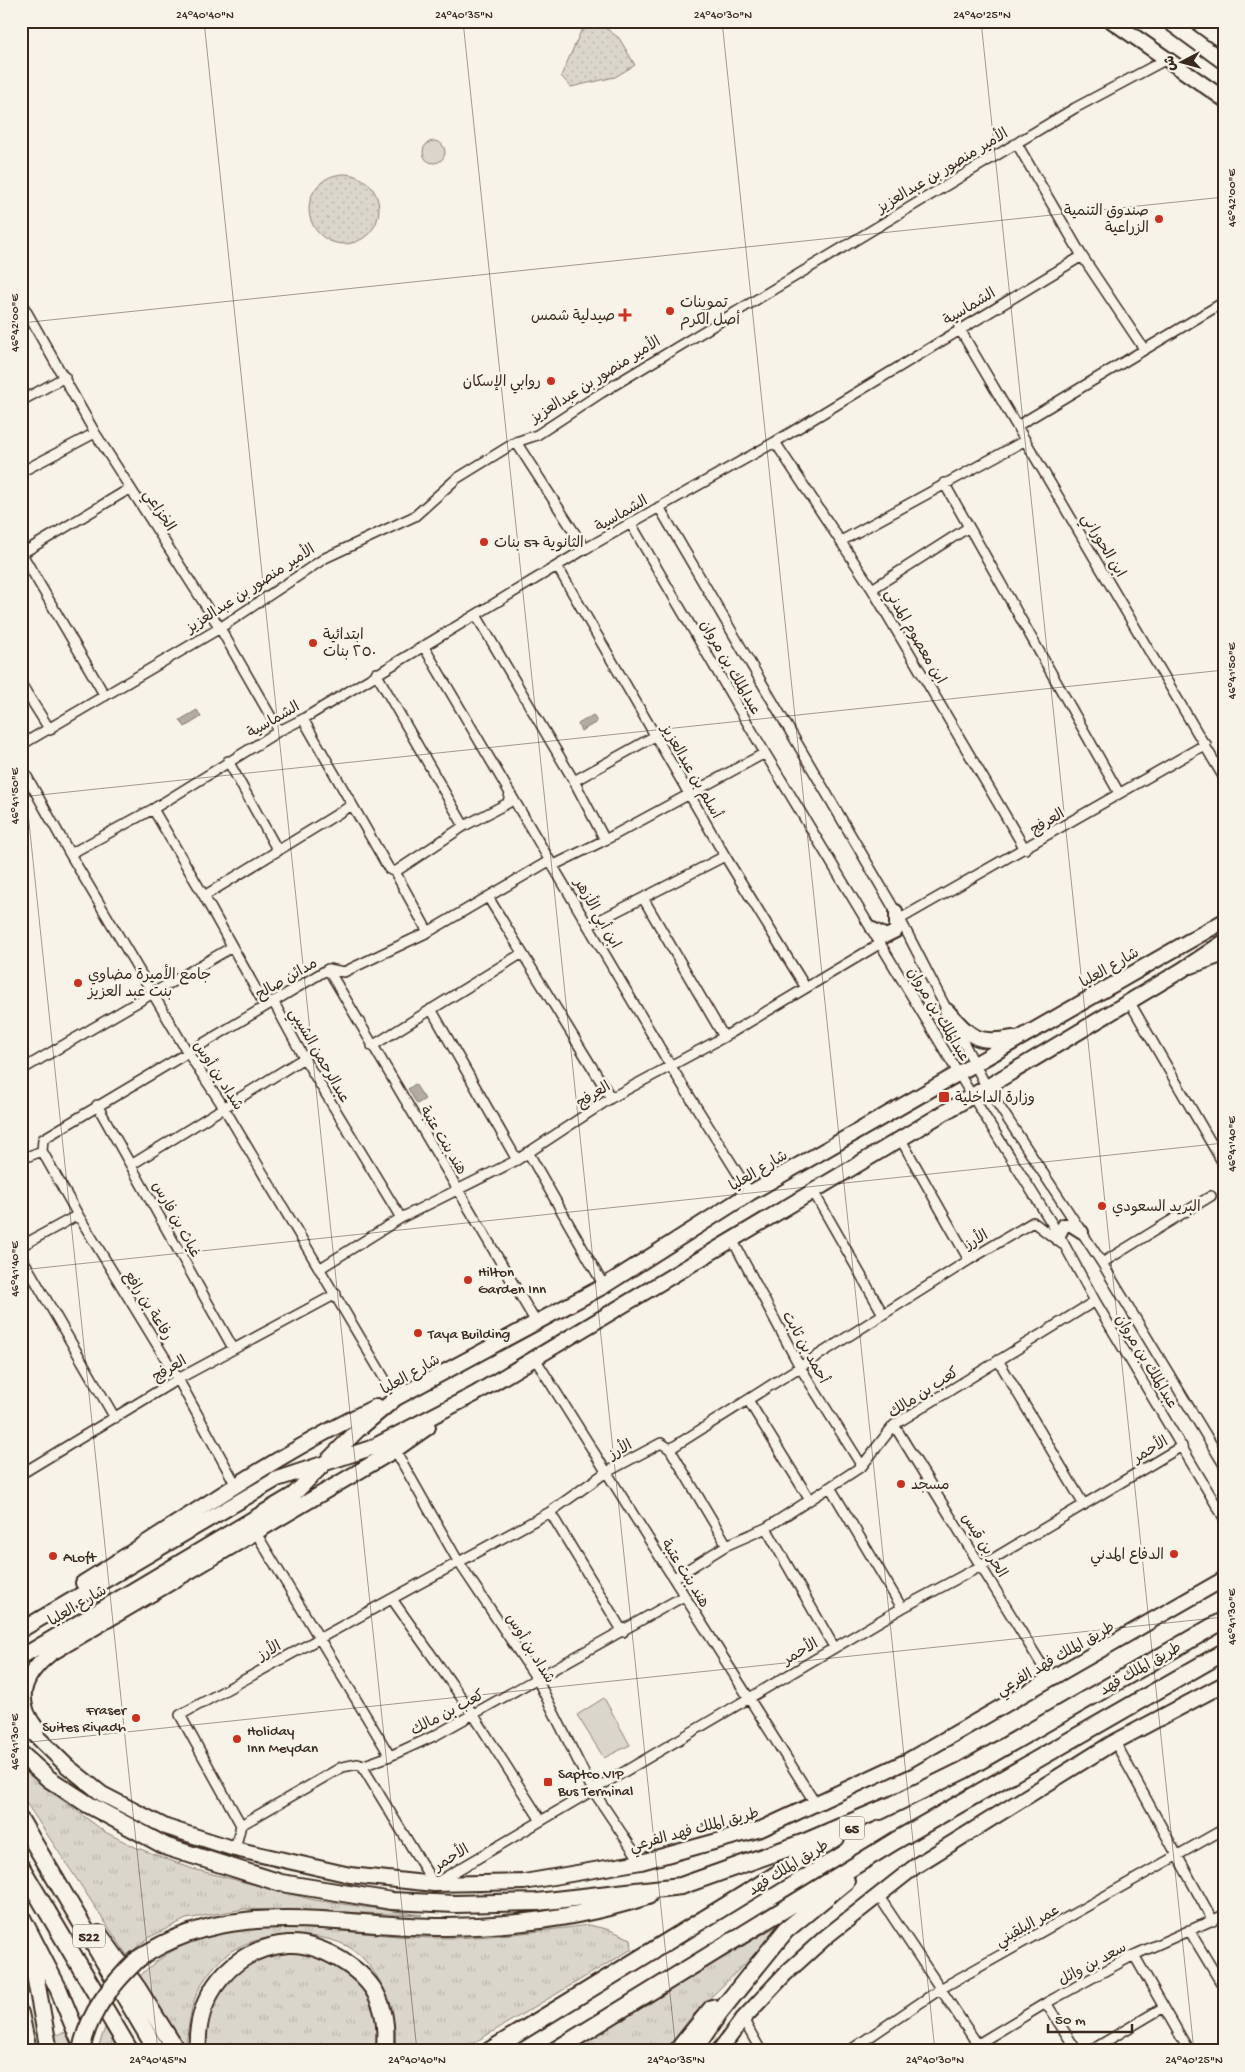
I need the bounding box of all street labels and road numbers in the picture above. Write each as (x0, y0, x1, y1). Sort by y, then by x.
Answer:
street label: الأمير منصور بن عبدالعزيز (871, 123, 1012, 219)
street label: الشماسية (941, 285, 999, 330)
street label: الأمير منصور بن عبدالعزيز (524, 331, 664, 429)
street label: الخزاعي (137, 487, 178, 536)
street label: الشماسية (592, 492, 652, 537)
street label: ابن الحوراني (1074, 511, 1128, 582)
street label: الأمير منصور بن عبدالعزيز (180, 539, 319, 639)
street label: ابن معصوم المدني (878, 586, 949, 689)
street label: عبدالملك بن مروان (695, 617, 764, 719)
street label: الشماسية (244, 698, 304, 743)
street label: أسلم بن عبدالعزيز (655, 719, 726, 823)
street label: العرفج (1028, 806, 1068, 840)
street label: ابن أبي الأزهر (566, 873, 626, 953)
street label: شارع العليا (1077, 945, 1143, 993)
street label: مدائن صالح (253, 955, 321, 1005)
street label: عبدالملك بن مروان (902, 965, 972, 1065)
street label: عبدالرحمن الشيبي (282, 1006, 353, 1107)
street label: شداد بن أوس (188, 1037, 248, 1114)
street label: العرفج (574, 1078, 614, 1113)
street label: هند بنت عتبة (415, 1103, 470, 1179)
street label: شارع العليا (726, 1147, 792, 1196)
street label: غياث بن فارس (147, 1179, 204, 1261)
street label: الأرز (960, 1224, 992, 1255)
street label: رفاعة بن رافع (119, 1268, 176, 1344)
street label: أحمد بن ثابت (777, 1308, 833, 1388)
street label: عبدالملك بن مروان (1110, 1312, 1180, 1412)
street label: شارع العليا (378, 1352, 444, 1400)
street label: العرفج (150, 1353, 190, 1387)
street label: كعب بن مالك (885, 1364, 963, 1423)
street label: الأحمر (1127, 1431, 1172, 1469)
street label: الأرز (604, 1434, 636, 1465)
street label: الحر بن قيس (956, 1510, 1010, 1582)
street label: هند بنت عتبة (656, 1537, 712, 1611)
street label: شارع العليا (45, 1582, 111, 1631)
street label: شداد بن أوس (501, 1610, 560, 1687)
street label: طريق الملك فهد الفرعي (994, 1619, 1119, 1703)
street label: الأحمر (777, 1633, 822, 1671)
street label: الأرز (253, 1635, 285, 1666)
street label: طريق الملك فهد (1097, 1639, 1185, 1700)
street label: كعب بن مالك (408, 1687, 488, 1741)
street label: طريق الملك فهد الفرعي (628, 1805, 762, 1859)
road number: 65 (840, 1816, 864, 1840)
street label: طريق الملك فهد (746, 1837, 833, 1900)
street label: الأحمر (428, 1839, 473, 1877)
street label: عمر البلقيني (993, 1902, 1064, 1953)
road number: 522 (73, 1924, 105, 1948)
street label: سعد بن وائل (1056, 1939, 1130, 1990)

